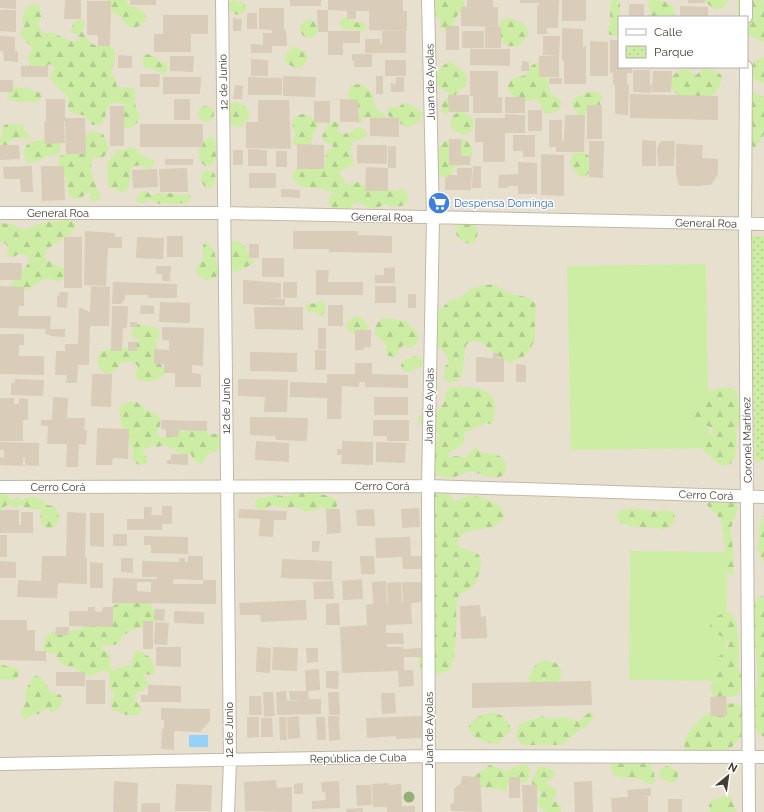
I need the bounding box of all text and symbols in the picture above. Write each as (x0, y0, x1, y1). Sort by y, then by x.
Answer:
legend (618, 16, 748, 68)
text: Calle (654, 25, 682, 39)
street label: Juan de Ayolas (423, 44, 438, 120)
text: Parque (654, 45, 694, 59)
street label: 12 de Junio (217, 53, 230, 110)
supermarket icon: Despensa Dominga (426, 190, 452, 216)
place label: Despensa Dominga (454, 197, 554, 210)
street label: General Roa (27, 207, 89, 220)
street label: General Roa (351, 210, 413, 225)
street label: General Roa (675, 216, 737, 231)
street label: Juan de Ayolas (422, 368, 437, 444)
street label: 12 de Junio (220, 377, 233, 434)
street label: Coronel Martínez (740, 396, 755, 483)
street label: Cerro Corá (355, 480, 409, 493)
street label: Cerro Corá (31, 481, 85, 494)
street label: Cerro Corá (678, 488, 734, 503)
street label: Juan de Ayolas (423, 692, 436, 768)
street label: 12 de Junio (223, 701, 236, 758)
street label: República de Cuba (310, 751, 406, 766)
north arrow (708, 756, 748, 796)
text: N (726, 760, 739, 775)

